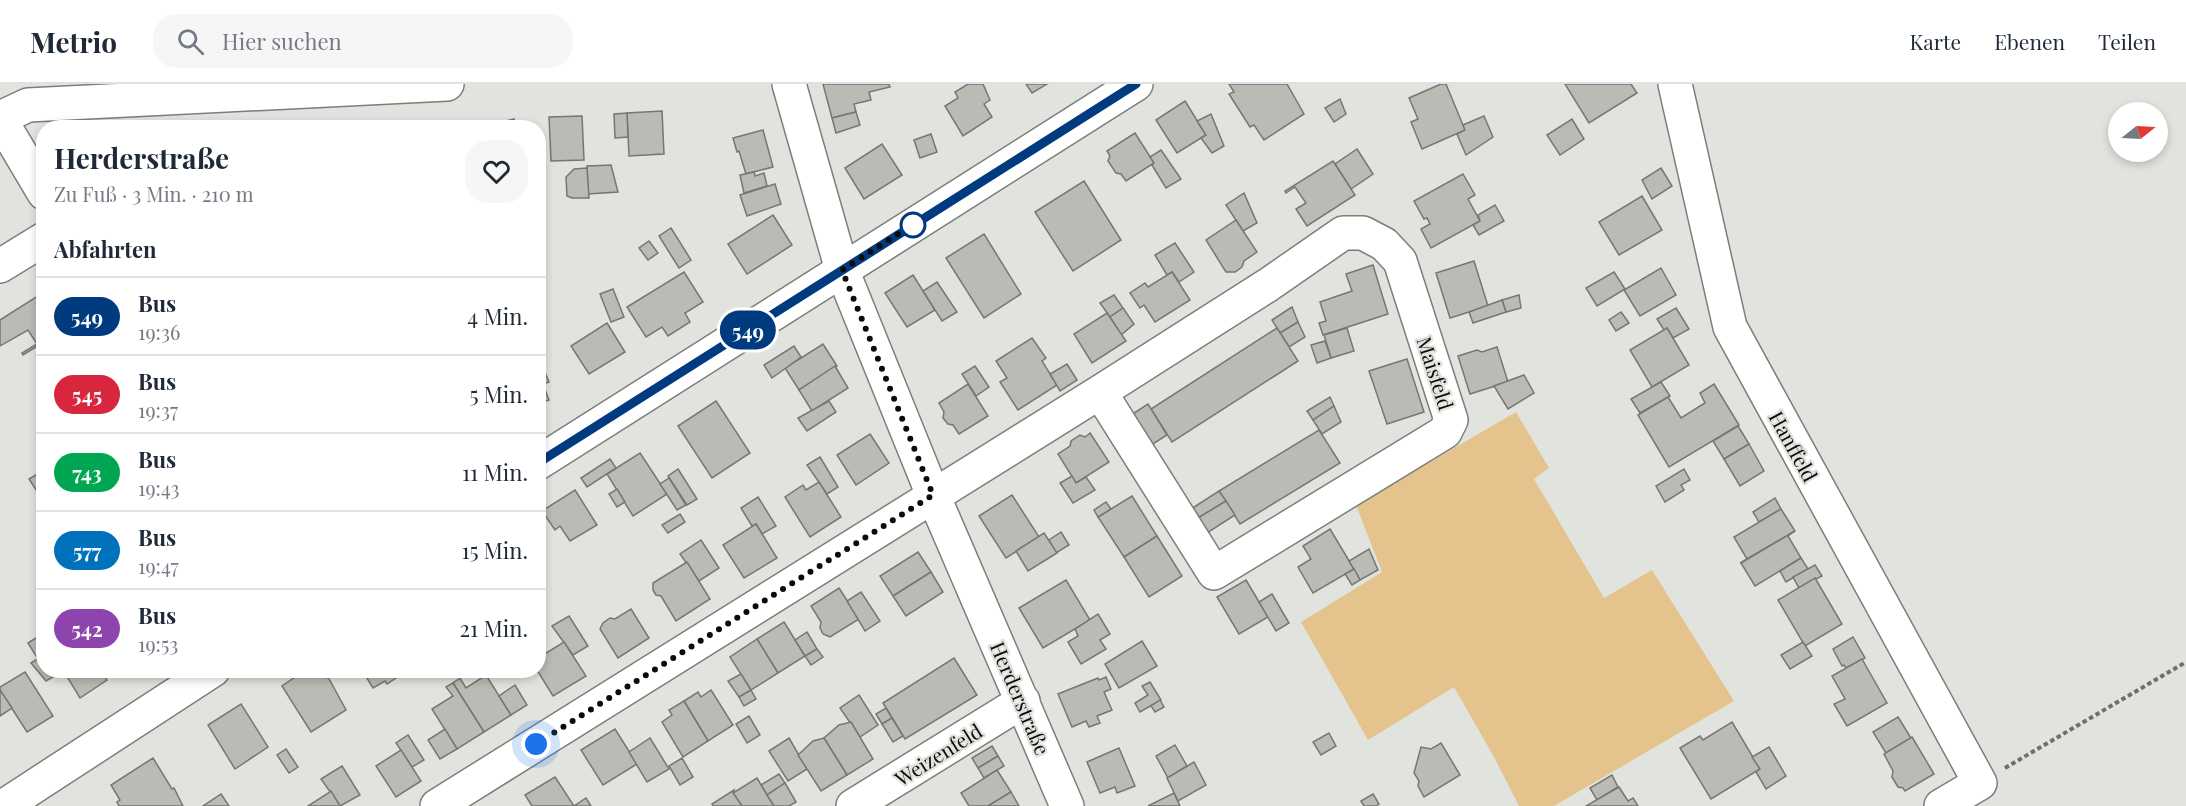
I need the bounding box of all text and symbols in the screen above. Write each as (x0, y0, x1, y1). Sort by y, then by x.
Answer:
search box (153, 14, 573, 68)
text: Metrio (30, 23, 117, 60)
icon: search (174, 25, 207, 58)
text: Hier suchen (222, 26, 342, 56)
text: Karte (1910, 27, 1961, 55)
text: Ebenen (1994, 27, 2065, 55)
text: Teilen (2098, 27, 2156, 55)
north arrow (2108, 102, 2168, 162)
map controls (2108, 102, 2168, 162)
text: Herderstraße (54, 139, 229, 176)
button: heart (465, 140, 528, 203)
text: Zu Fuß · 3 Min. · 210 m (54, 180, 253, 207)
unlabelled marker (900, 212, 926, 238)
text: Abfahrten (54, 234, 157, 264)
text: Bus (138, 288, 176, 318)
text: 4 Min. (467, 301, 528, 331)
text: 549 (71, 302, 103, 330)
line badge: 549 (714, 310, 783, 350)
text: 549 (732, 316, 764, 344)
text: 19:36 (138, 318, 180, 345)
street label: Maisfeld (1411, 333, 1461, 414)
text: Bus (138, 366, 176, 396)
text: 5 Min. (469, 379, 528, 409)
text: 545 (72, 380, 102, 408)
text: 19:37 (138, 396, 178, 423)
street label: Hanffeld (1764, 406, 1825, 487)
text: Bus (138, 444, 176, 474)
text: 11 Min. (462, 457, 528, 487)
text: 743 (72, 458, 102, 486)
text: 19:43 (138, 474, 179, 501)
text: Bus (138, 522, 176, 552)
text: 15 Min. (462, 535, 528, 565)
text: 577 (73, 536, 101, 564)
text: 19:47 (138, 552, 179, 579)
text: Bus (138, 600, 176, 630)
text: 21 Min. (460, 613, 528, 643)
text: 542 (71, 614, 103, 642)
text: 19:53 (138, 630, 178, 657)
street label: Herderstraße (985, 637, 1057, 759)
street label: Weizenfeld (889, 716, 987, 792)
your location (521, 729, 551, 759)

